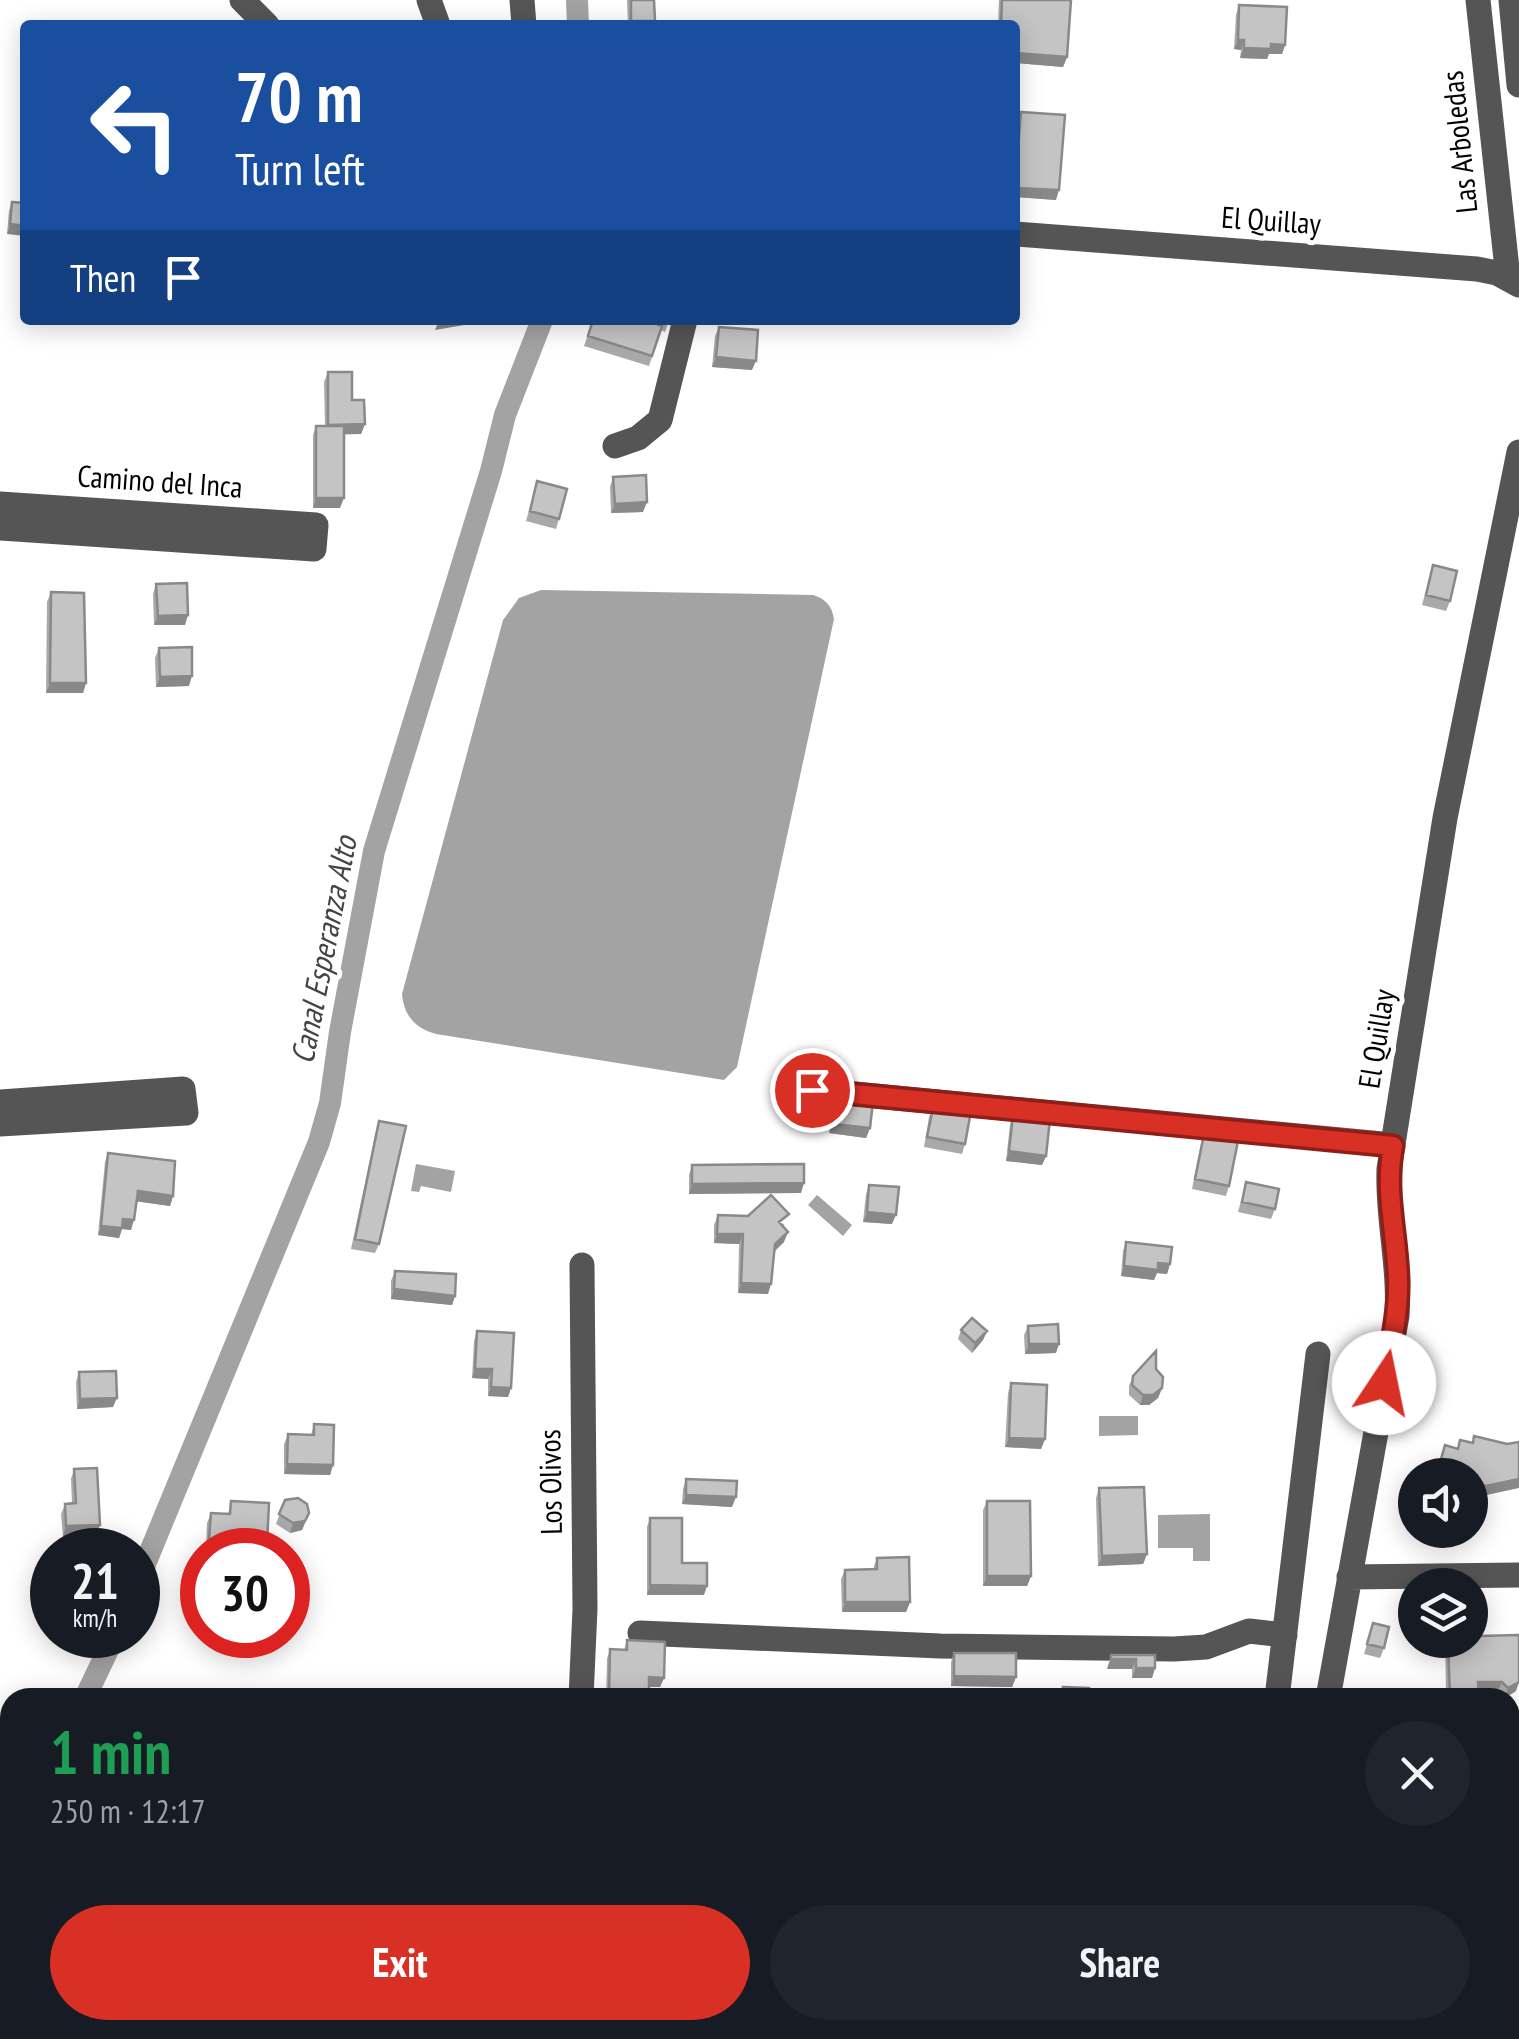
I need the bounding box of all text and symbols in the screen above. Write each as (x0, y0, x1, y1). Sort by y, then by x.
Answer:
text: 70 m (235, 51, 363, 141)
icon: left (70, 60, 200, 190)
street label: Las Arboledas (1432, 69, 1485, 215)
text: Turn left (235, 139, 365, 197)
street label: El Quillay (1220, 197, 1323, 242)
icon: arrive (156, 250, 211, 305)
text: Then (70, 253, 136, 302)
street label: Camino del Inca (76, 455, 244, 506)
water label: Canal Esperanza Alto (280, 830, 366, 1067)
street label: El Quillay (1348, 986, 1403, 1091)
pin (770, 1048, 855, 1133)
icon: arrive (785, 1063, 840, 1118)
position arrow (1332, 1331, 1436, 1435)
street label: Los Olivos (529, 1429, 570, 1535)
map controls (1398, 1458, 1488, 1658)
button: sound (1398, 1458, 1488, 1548)
speed limit sign: 30 (180, 1528, 310, 1658)
text: 21 (71, 1548, 119, 1613)
button: layers (1398, 1568, 1488, 1658)
text: km/h (73, 1602, 117, 1634)
text: 1 min (50, 1713, 171, 1791)
button: close (1365, 1721, 1470, 1826)
text: 250 m · 12:17 (50, 1790, 205, 1832)
button: Exit (50, 1905, 750, 2020)
button: Share (770, 1905, 1470, 2020)

